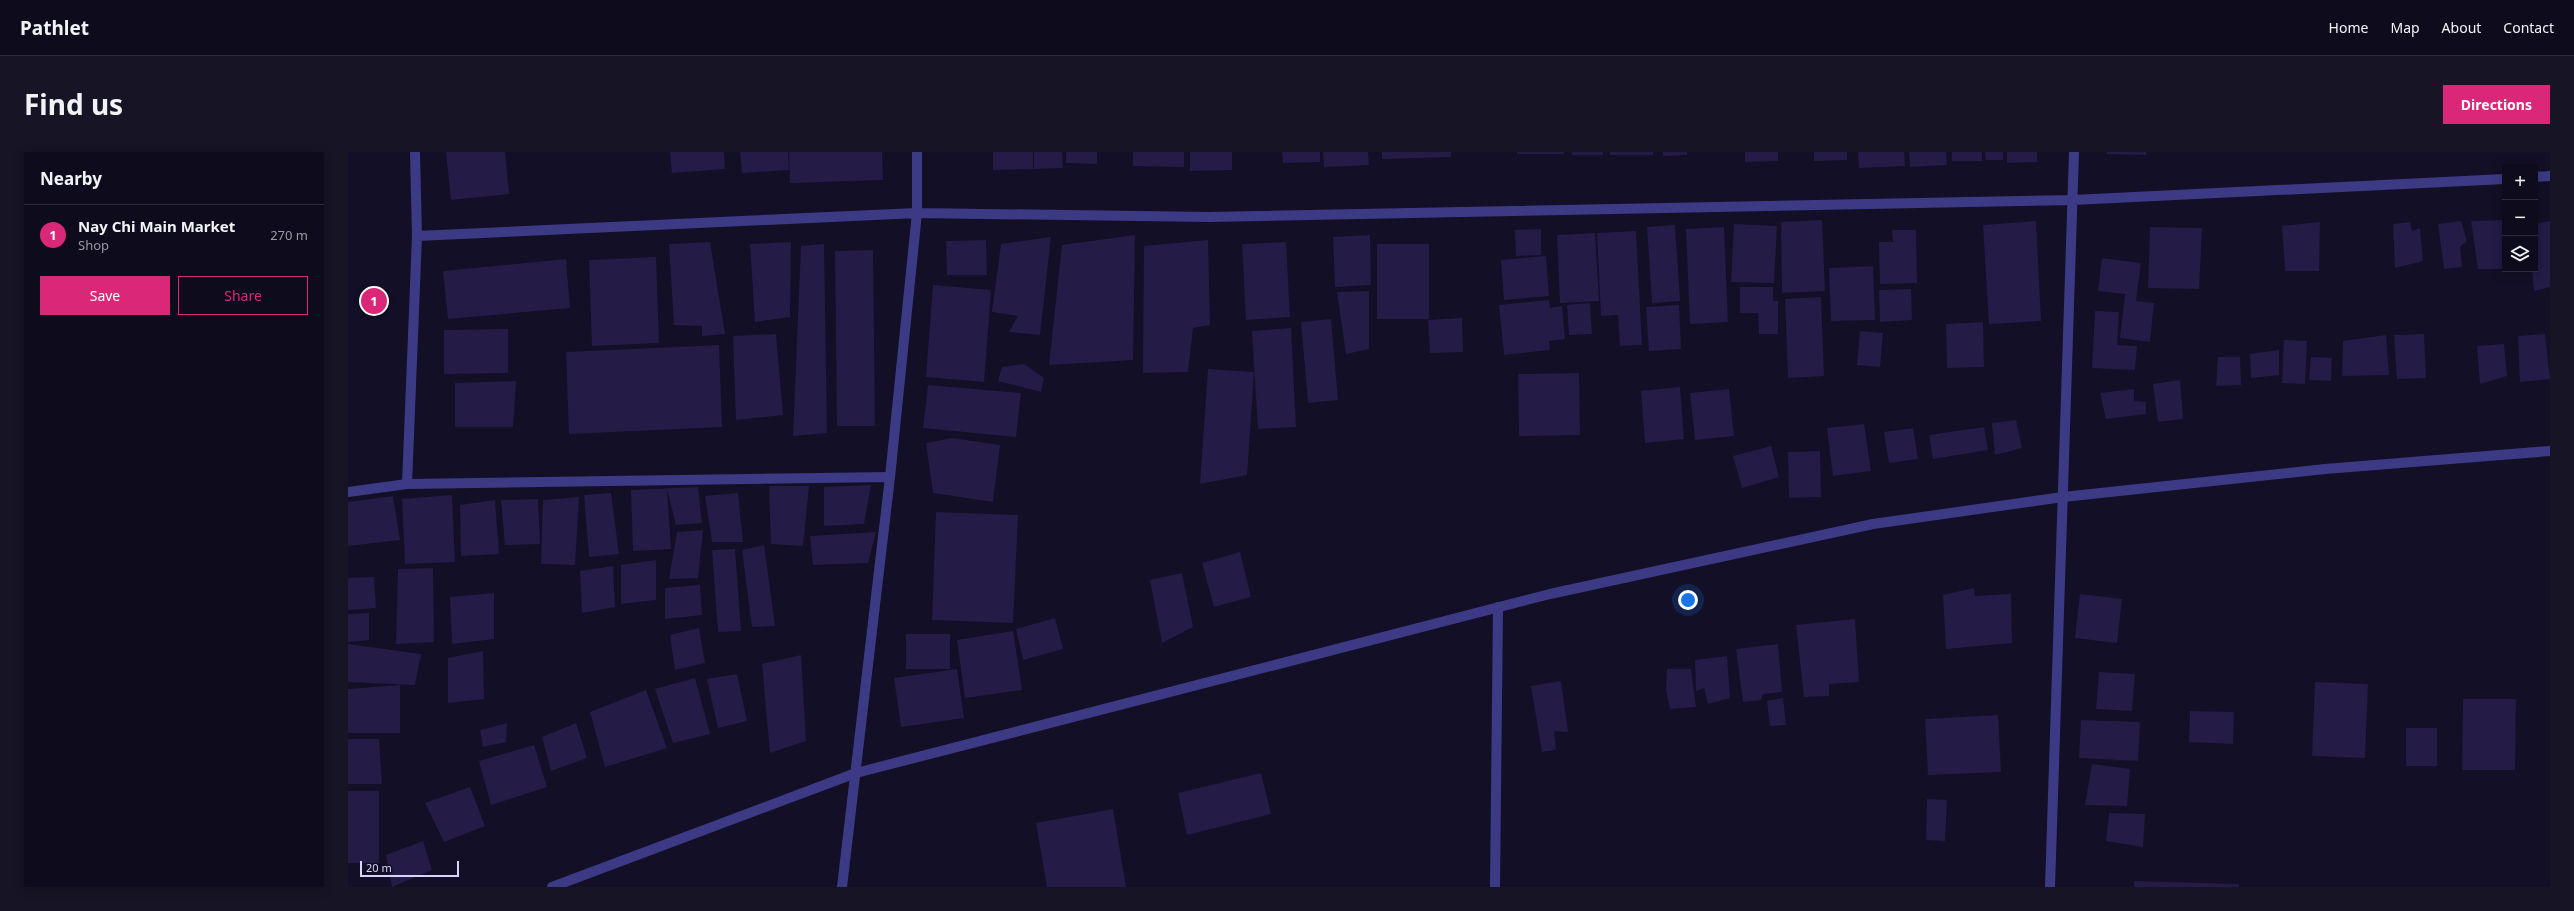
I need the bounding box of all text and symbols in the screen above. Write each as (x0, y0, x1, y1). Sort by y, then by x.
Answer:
text: Pathlet (20, 15, 89, 41)
text: Home (2329, 18, 2368, 37)
text: Map (2390, 18, 2420, 37)
text: About (2442, 18, 2481, 37)
text: Contact (2503, 18, 2554, 37)
text: Find us (24, 85, 123, 123)
button: Directions (2443, 85, 2550, 124)
map controls (2502, 164, 2538, 272)
button: + (2502, 164, 2538, 200)
text: Nearby (40, 167, 102, 190)
button: − (2502, 200, 2538, 236)
text: Nay Chi Main Market (78, 216, 235, 236)
text: 1 (49, 226, 57, 244)
text: 270 m (270, 226, 308, 244)
text: Shop (78, 236, 109, 254)
button: layers (2502, 236, 2538, 272)
button: Save (40, 276, 170, 315)
button: Share (178, 276, 308, 315)
pin: 1 (361, 286, 387, 316)
your location (1678, 590, 1698, 610)
scale bar (360, 859, 459, 878)
text: 20 m (366, 860, 392, 875)

